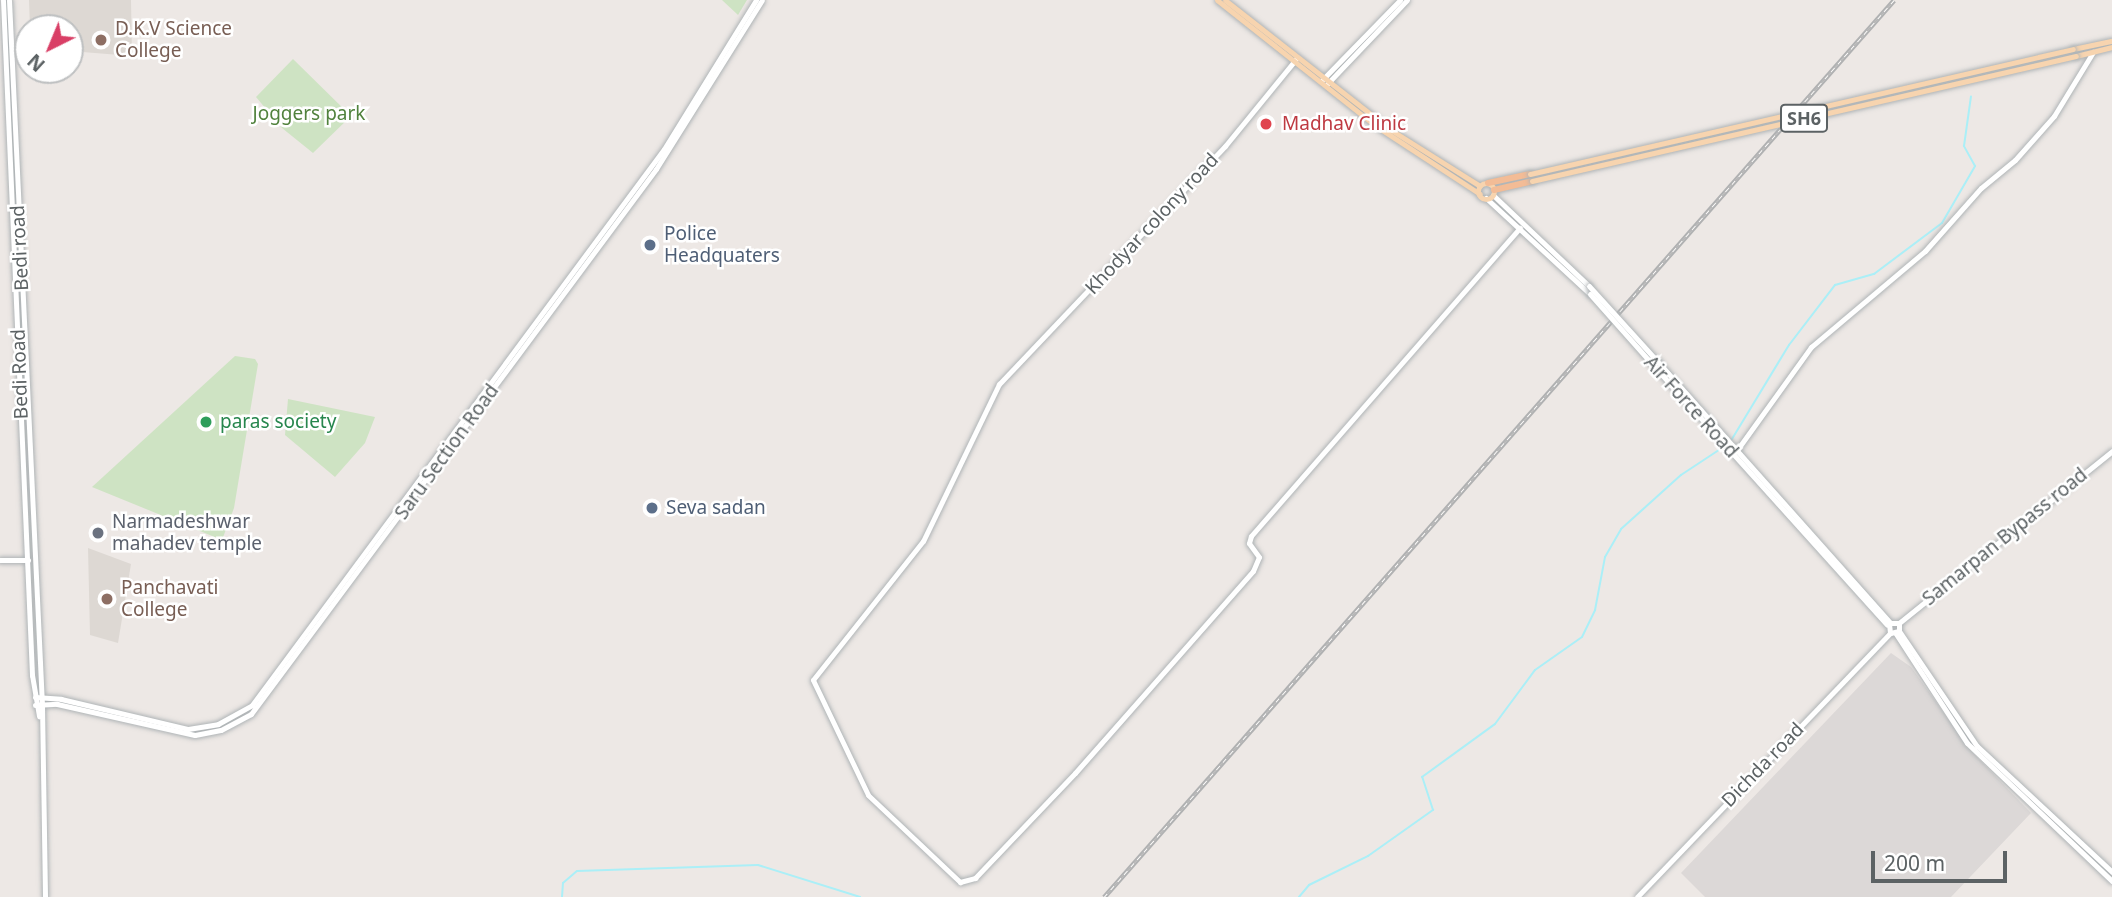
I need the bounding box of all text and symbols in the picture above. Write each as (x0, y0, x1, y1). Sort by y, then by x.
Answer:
north arrow (14, 14, 84, 84)
place label: D.K.V Science College (115, 18, 232, 62)
marker: D.K.V Science College (93, 32, 109, 48)
text: N (22, 48, 51, 78)
park label: Joggers park (253, 103, 365, 125)
road number: SH6 (1780, 104, 1828, 132)
place label: Madhav Clinic (1282, 113, 1406, 135)
marker: Madhav Clinic (1256, 114, 1276, 134)
street label: Khodyar colony road (1081, 149, 1223, 299)
street label: Bedi road (6, 205, 34, 291)
place label: Police Headquaters (664, 223, 780, 267)
marker: Police Headquaters (642, 237, 658, 253)
street label: Bedi Road (7, 329, 33, 419)
street label: Air Force Road (1639, 351, 1743, 463)
street label: Saru Section Road (390, 380, 504, 524)
place label: paras society (220, 411, 336, 433)
marker: paras society (198, 414, 214, 430)
street label: Samarpan Bypass road (1918, 464, 2092, 610)
place label: Seva sadan (666, 497, 766, 519)
marker: Seva sadan (644, 500, 660, 516)
place label: Narmadeshwar mahadev temple (112, 511, 262, 555)
marker: Narmadeshwar mahadev temple (90, 525, 106, 541)
place label: Panchavati College (121, 577, 218, 621)
marker: Panchavati College (99, 591, 115, 607)
street label: Dichda road (1717, 718, 1809, 812)
scale bar (1874, 838, 2010, 882)
text: 200 m (1884, 849, 1945, 877)

